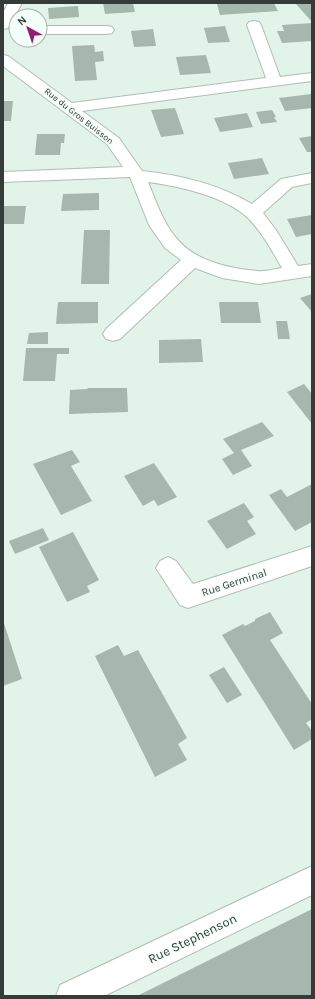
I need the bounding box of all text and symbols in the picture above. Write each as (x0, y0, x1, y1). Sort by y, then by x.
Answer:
north arrow (8, 8, 48, 48)
text: N (15, 13, 29, 28)
street label: Rue du Gros Buisson (42, 86, 116, 146)
street label: Rue Germinal (200, 566, 268, 599)
street label: Rue Stephenson (145, 910, 239, 966)

